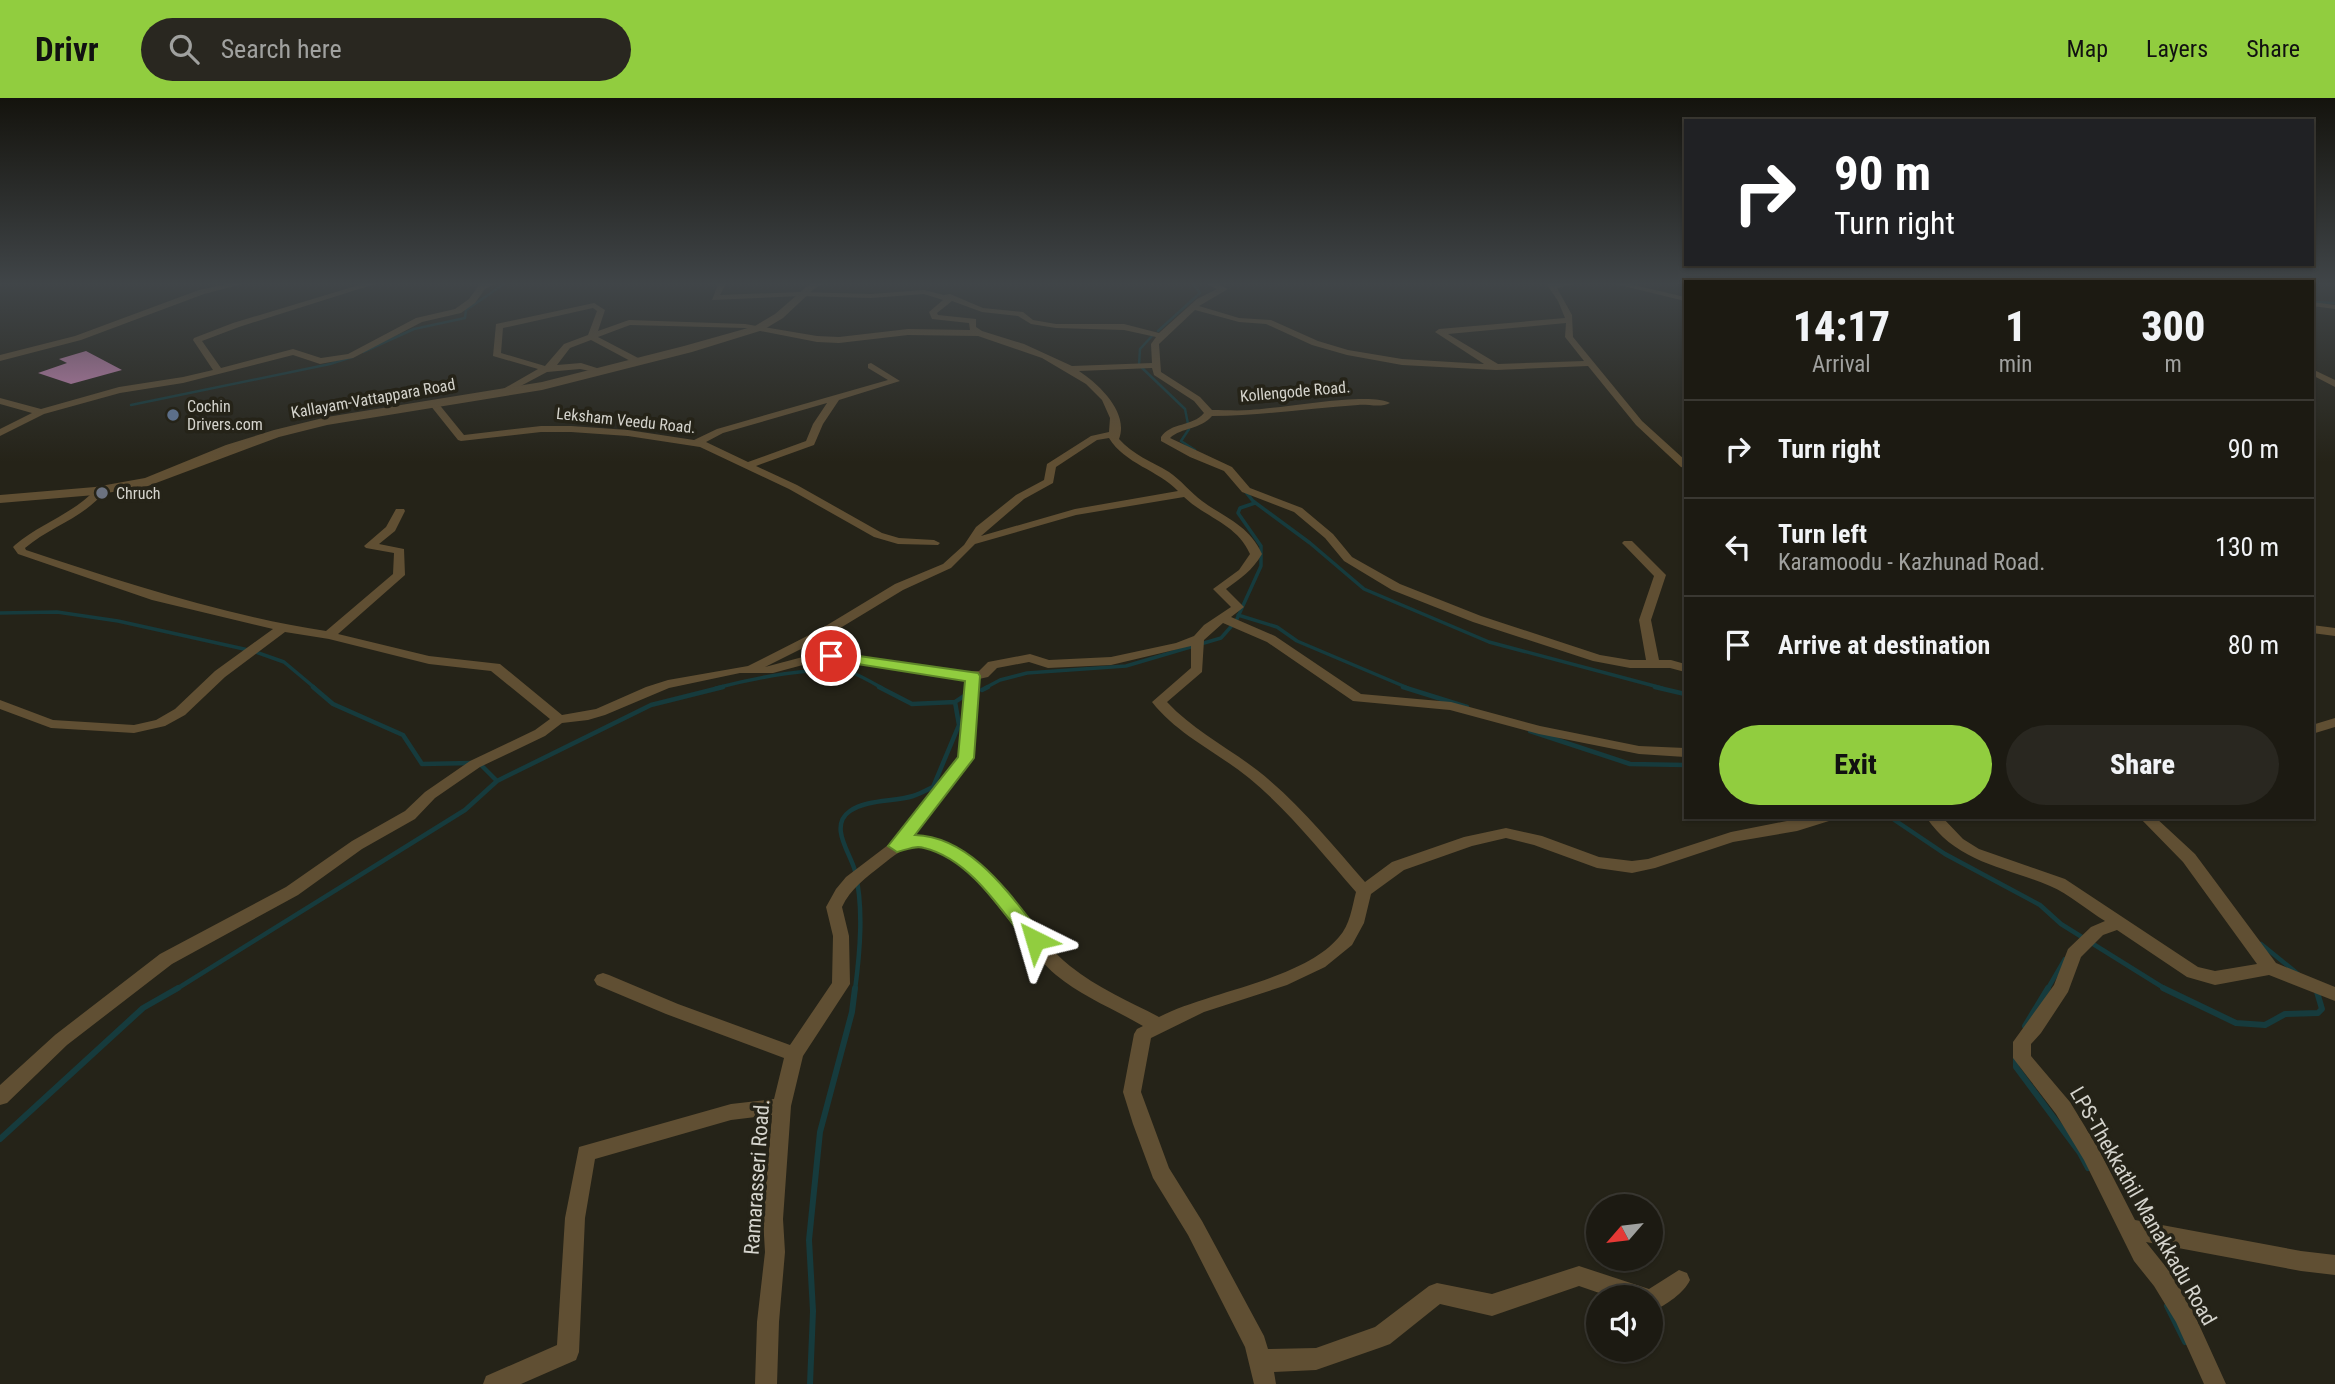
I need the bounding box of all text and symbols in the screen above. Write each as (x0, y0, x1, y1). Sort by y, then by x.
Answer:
search box (141, 18, 631, 81)
text: Drivr (35, 30, 99, 69)
icon: search (165, 30, 203, 68)
text: Search here (221, 34, 342, 64)
text: Map (2067, 35, 2108, 63)
text: Layers (2146, 35, 2208, 63)
text: Share (2246, 35, 2300, 63)
text: 90 m (1834, 145, 1931, 202)
icon: right (1719, 147, 1810, 238)
text: Turn right (1834, 204, 1955, 242)
text: 14:17 (1793, 302, 1890, 351)
text: 1 (2005, 302, 2026, 351)
text: 300 (2141, 302, 2205, 351)
text: Arrival (1812, 351, 1871, 378)
text: min (1999, 351, 2032, 378)
text: m (2165, 351, 2182, 378)
street label: Kallayam-Vattappara Road (290, 375, 457, 422)
street label: Kollengode Road. (1239, 377, 1351, 406)
place label: Cochin Drivers.com (187, 397, 263, 434)
street label: Leksham Veedu Road. (555, 404, 697, 437)
marker: Cochin Drivers.com (165, 407, 181, 423)
icon: right (1719, 430, 1757, 468)
text: Turn right (1778, 434, 1880, 464)
text: 90 m (2228, 434, 2279, 464)
place label: Chruch (116, 484, 161, 503)
marker: Chruch (94, 485, 110, 501)
text: Turn left (1778, 519, 1867, 549)
icon: left (1719, 528, 1757, 566)
text: 130 m (2215, 532, 2279, 562)
text: Karamoodu - Kazhunad Road. (1778, 549, 2045, 576)
pin (801, 626, 861, 686)
icon: arrive (1719, 626, 1757, 664)
text: Arrive at destination (1778, 630, 1990, 660)
text: 80 m (2228, 630, 2279, 660)
icon: arrive (812, 637, 850, 675)
button: Exit (1719, 725, 1992, 805)
button: Share (2006, 725, 2279, 805)
position arrow (998, 903, 1072, 977)
street label: LPS-Thekkathil Manakkadu Road (2065, 1083, 2221, 1329)
street label: Ramarasseri Road. (740, 1098, 774, 1256)
north arrow (1586, 1194, 1662, 1270)
map controls (1586, 1194, 1663, 1362)
button: sound (1586, 1285, 1663, 1362)

